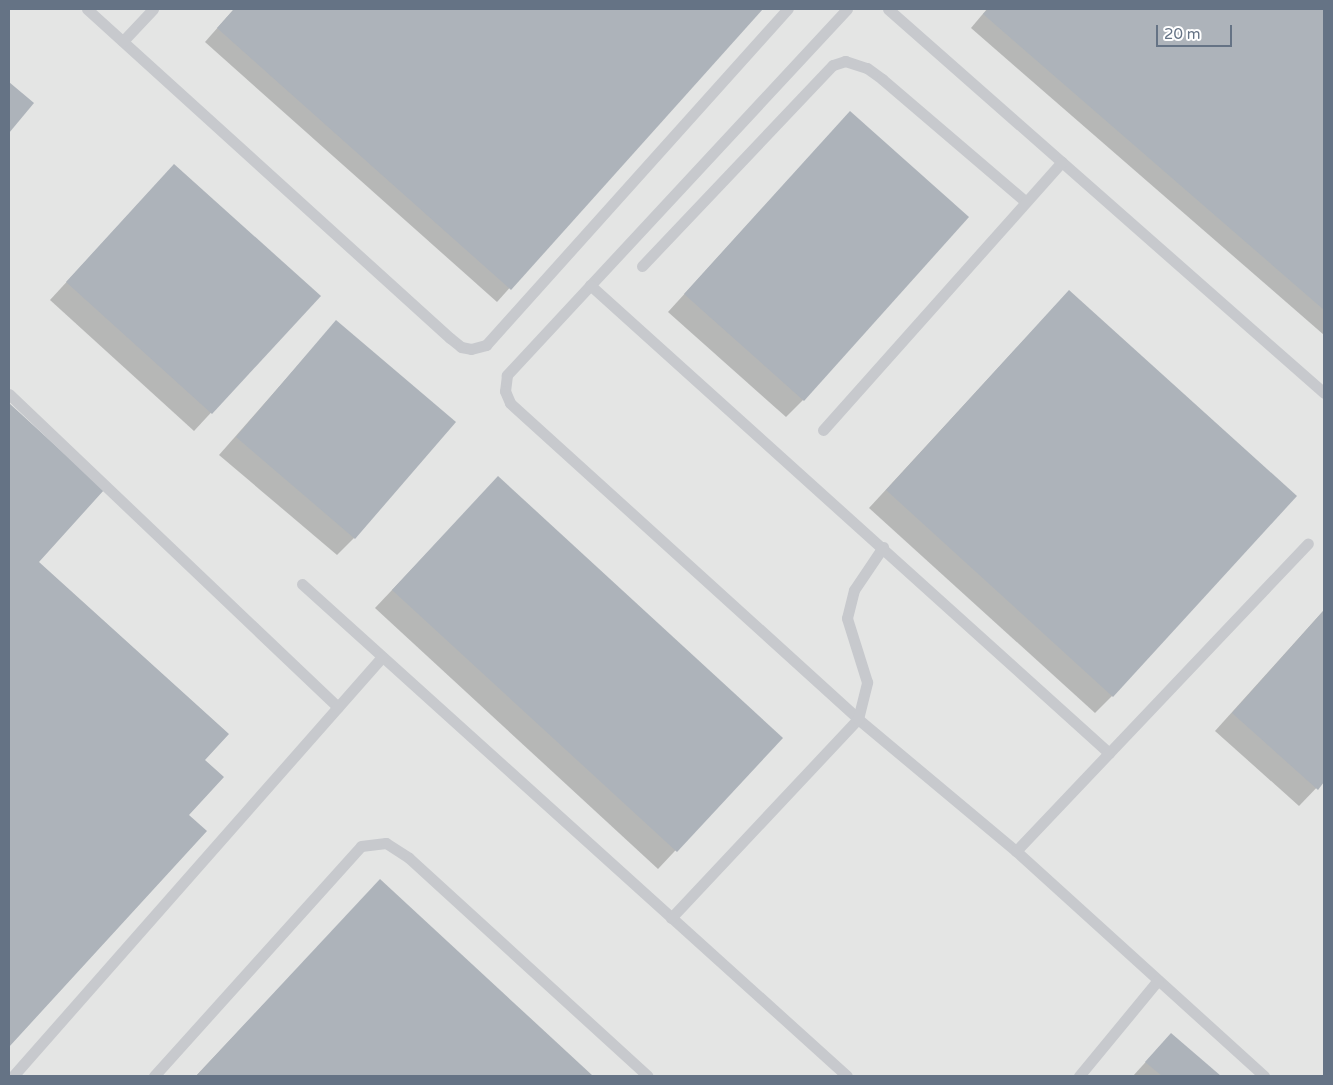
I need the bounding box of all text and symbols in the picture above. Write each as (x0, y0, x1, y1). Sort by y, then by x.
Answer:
scale bar (1158, 15, 1234, 47)
text: 20 m (1164, 25, 1201, 43)

